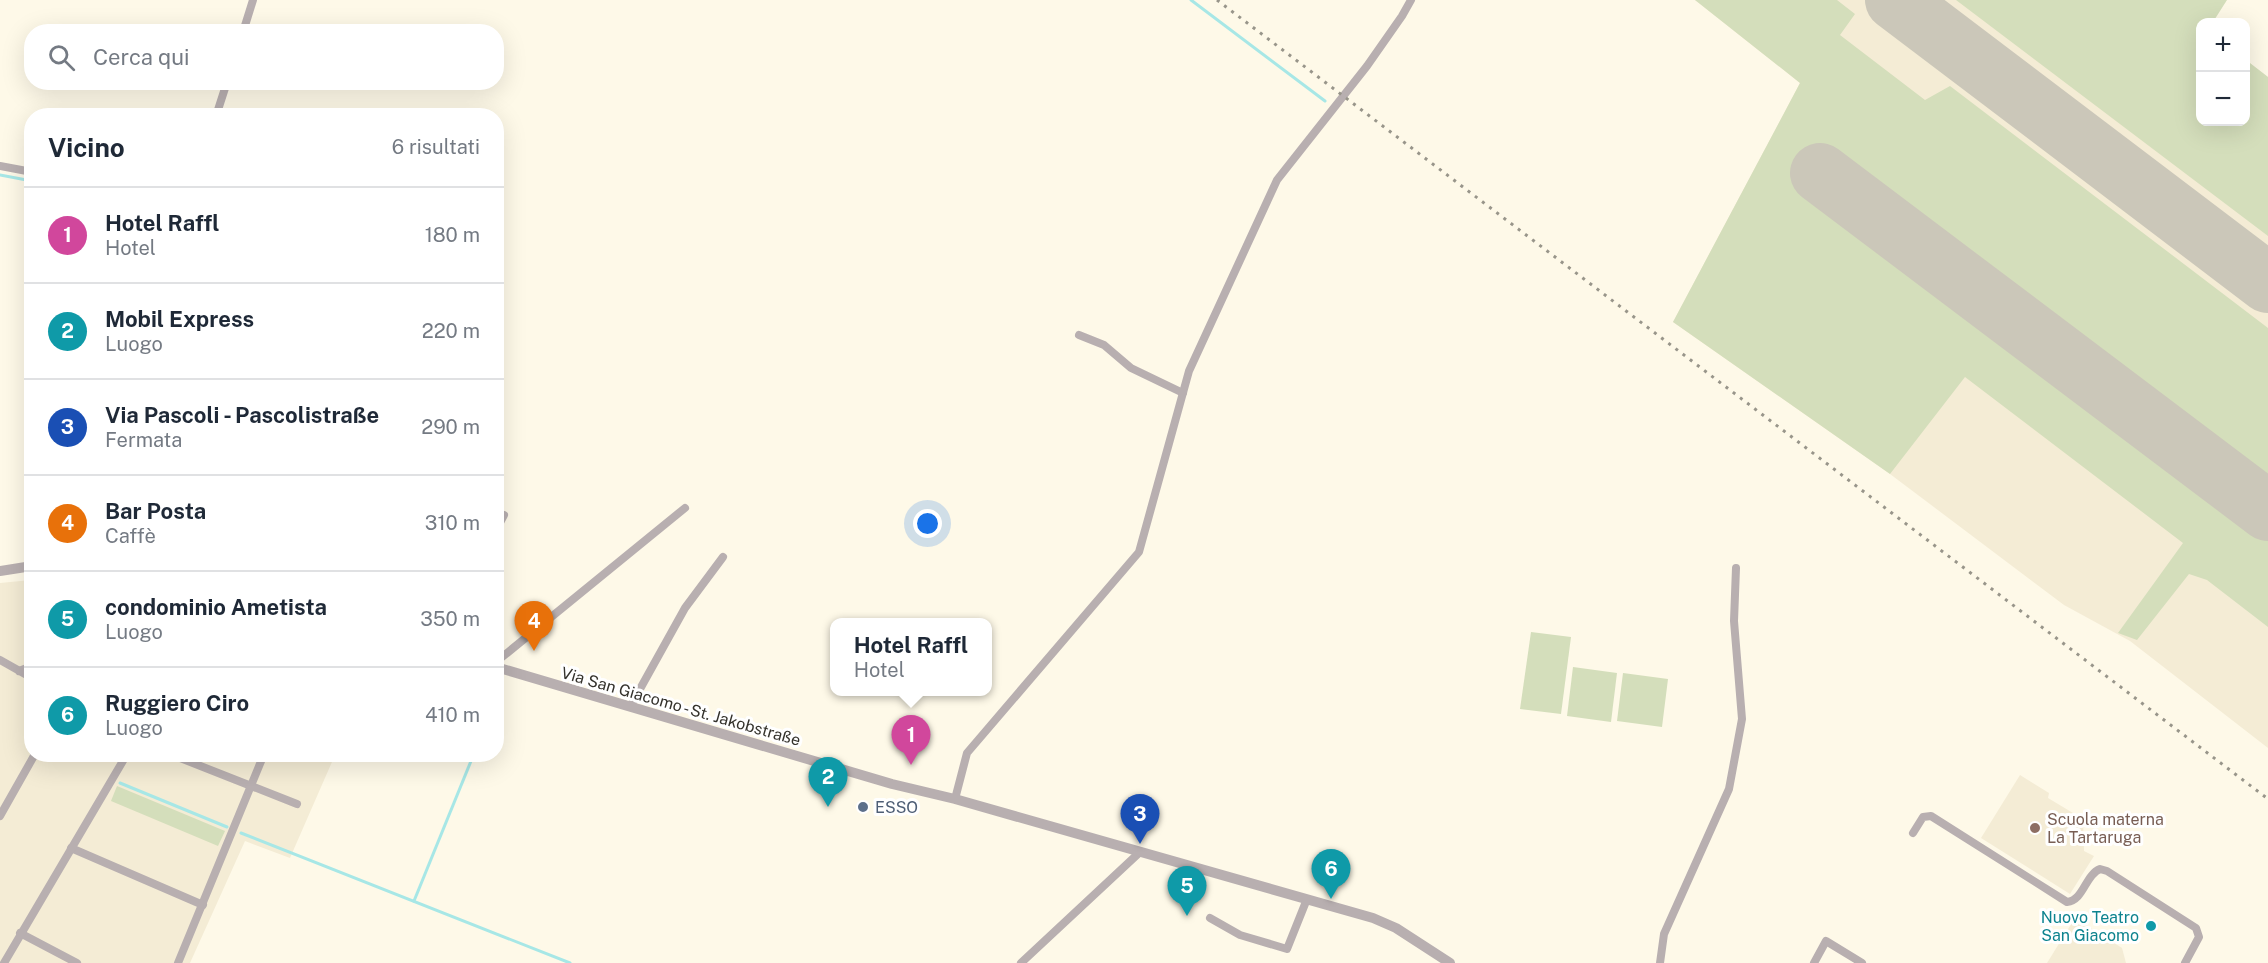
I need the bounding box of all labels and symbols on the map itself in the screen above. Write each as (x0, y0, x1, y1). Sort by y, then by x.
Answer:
your location (913, 509, 942, 538)
pin: 4 (514, 602, 554, 651)
street label: Via San Giacomo - St. Jakobstraße (559, 663, 803, 750)
pin: 1 (892, 716, 930, 765)
pin: 2 (808, 758, 848, 807)
pin: 3 (1120, 794, 1160, 844)
place label: ESSO (875, 798, 918, 817)
marker: ESSO (856, 800, 870, 814)
place label: Scuola materna La Tartaruga (2047, 810, 2164, 847)
marker: Scuola materna La Tartaruga (2028, 821, 2042, 835)
pin: 6 (1312, 850, 1350, 899)
pin: 5 (1168, 866, 1206, 916)
place label: Nuovo Teatro San Giacomo (2041, 908, 2139, 945)
marker: Nuovo Teatro San Giacomo (2144, 919, 2158, 933)

